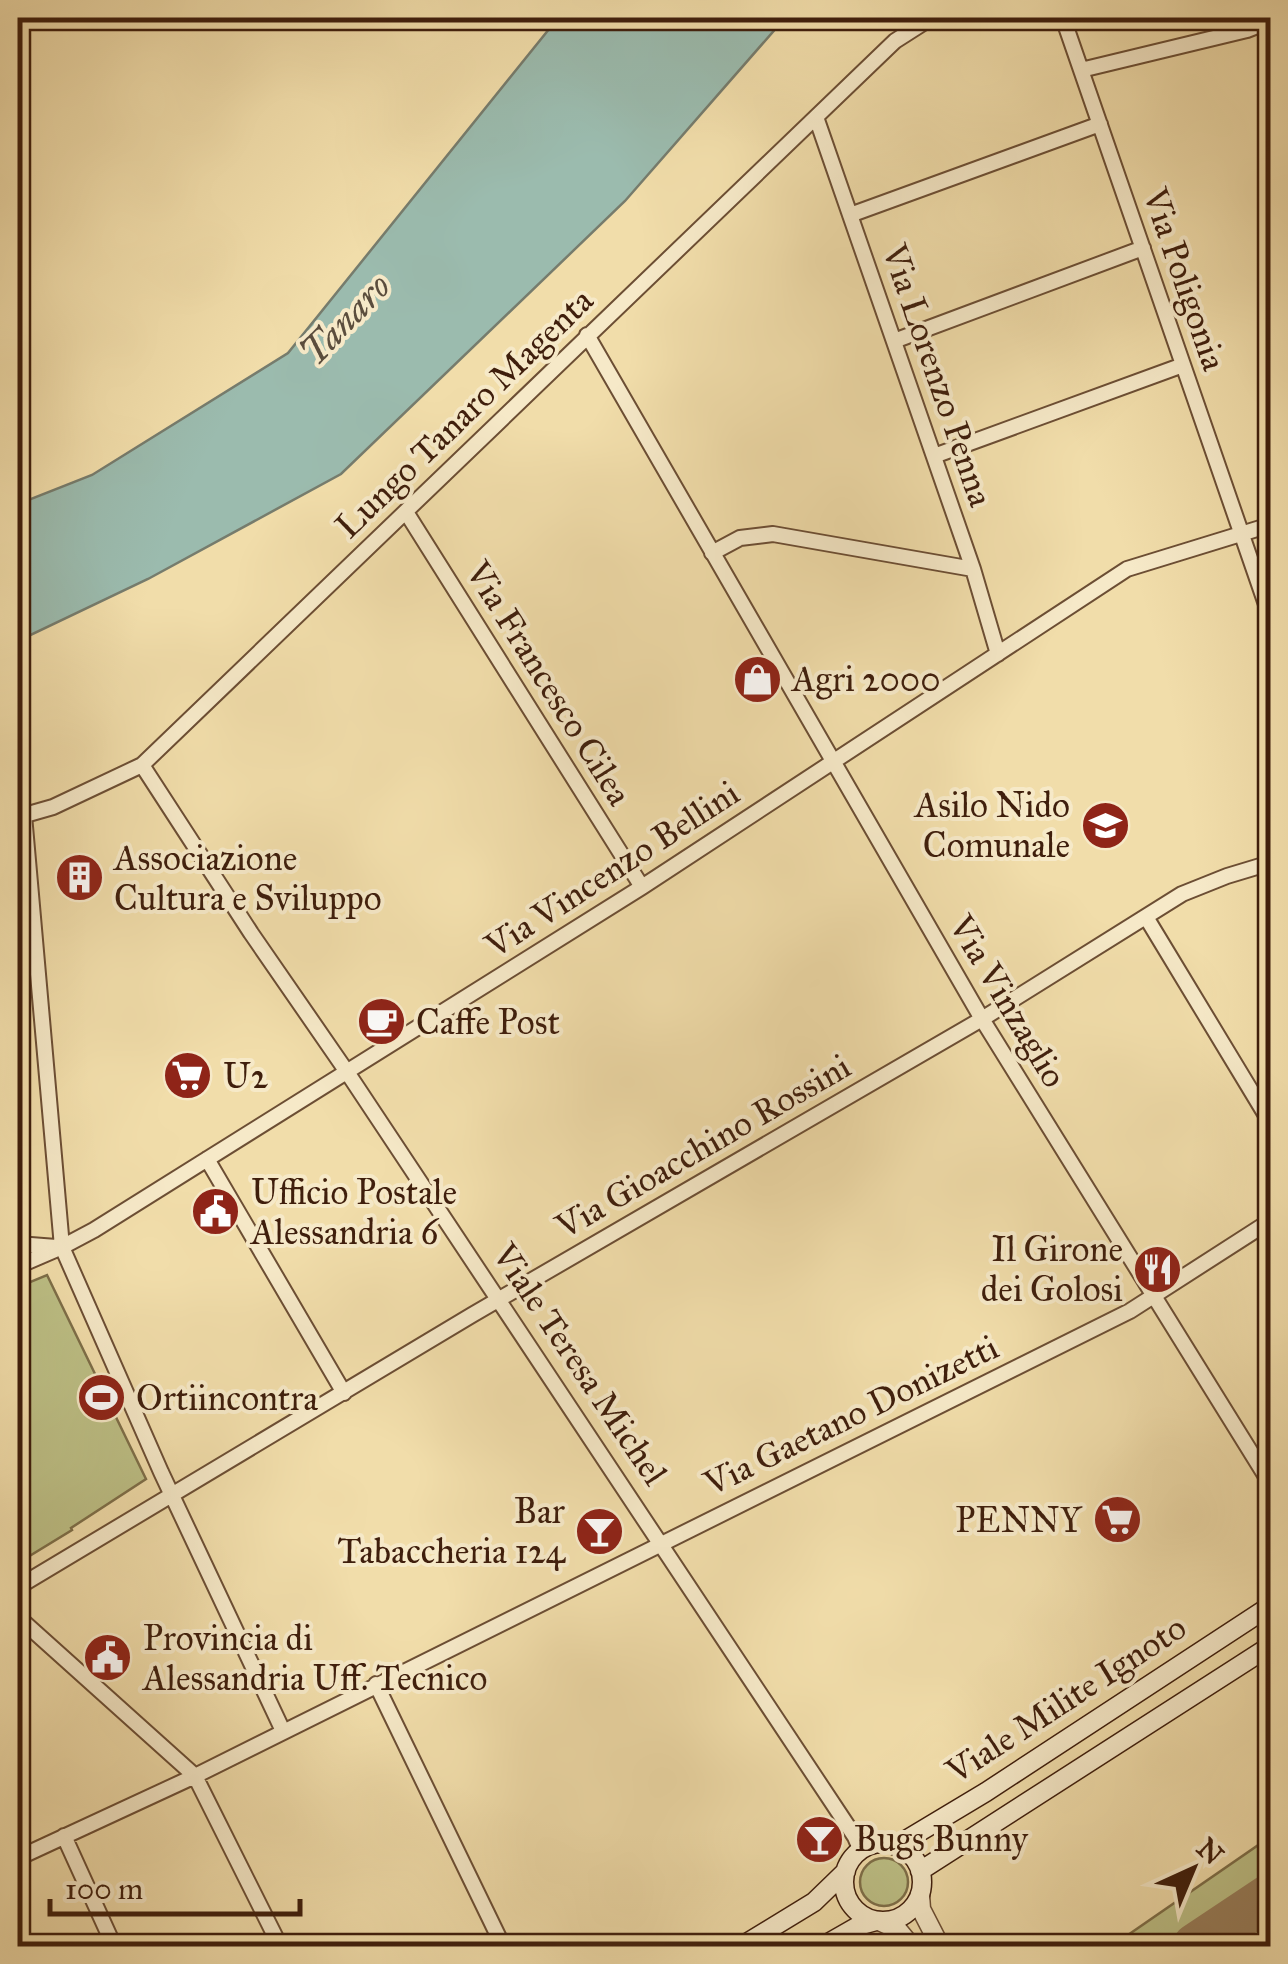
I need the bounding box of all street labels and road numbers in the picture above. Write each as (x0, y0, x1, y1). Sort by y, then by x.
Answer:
street label: Via Poligonia (1133, 181, 1236, 376)
street label: Via Lorenzo Penna (872, 238, 1003, 512)
street label: Lungo Tanaro Magenta (327, 279, 602, 548)
street label: Via Francesco Cilea (456, 552, 641, 813)
street label: Via Vincenzo Bellini (476, 771, 748, 968)
street label: Via Vinzaglio (939, 907, 1076, 1095)
street label: Via Gioacchino Rossini (547, 1044, 858, 1249)
street label: Viale Teresa Michel (482, 1234, 677, 1494)
street label: Via Gaetano Donizetti (696, 1325, 1006, 1506)
street label: Viale Milite Ignoto (937, 1606, 1194, 1794)

